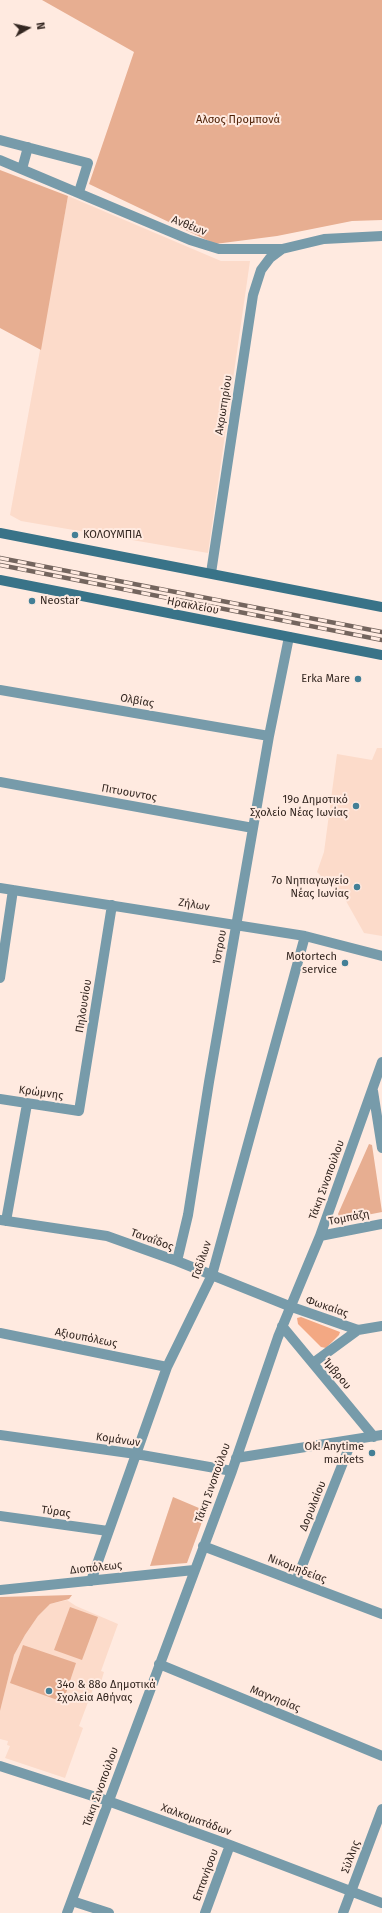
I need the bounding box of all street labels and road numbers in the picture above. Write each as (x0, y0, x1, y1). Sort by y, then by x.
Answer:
street label: Ανθέων (170, 213, 208, 239)
street label: Ακρωτηρίου (213, 374, 235, 436)
street label: Ηρακλείου (166, 595, 220, 617)
street label: Ολβίας (119, 692, 155, 710)
street label: Πιτυουντος (100, 782, 158, 804)
street label: Ζήλων (178, 896, 210, 914)
street label: Ίστρου (210, 929, 230, 965)
street label: Πηλουσίου (73, 978, 95, 1034)
street label: Κρώμνης (18, 1083, 64, 1103)
street label: Τάκη Σινοπούλου (306, 1138, 348, 1222)
street label: Τομπάζη (327, 1208, 371, 1228)
street label: Ταναΐδος (129, 1226, 175, 1254)
street label: Γαδίλων (189, 1239, 215, 1281)
street label: Φωκαίας (304, 1294, 350, 1320)
street label: Αξιουπόλεως (54, 1325, 118, 1351)
street label: Ίμβρου (320, 1356, 354, 1392)
street label: Κομάνων (95, 1430, 141, 1450)
street label: Τάκη Σινοπούλου (192, 1441, 234, 1525)
street label: Δορυλαίου (297, 1479, 329, 1533)
street label: Τύρας (40, 1503, 72, 1521)
street label: Νικομηδείας (266, 1552, 328, 1586)
street label: Διοπόλεως (69, 1559, 123, 1577)
street label: Μαγνησίας (248, 1683, 302, 1715)
street label: Τάκη Σινοπούλου (80, 1745, 122, 1829)
street label: Χαλκοματάδων (159, 1801, 233, 1839)
street label: Σύλλης (339, 1839, 363, 1875)
street label: Επτανήσου (190, 1847, 222, 1903)

